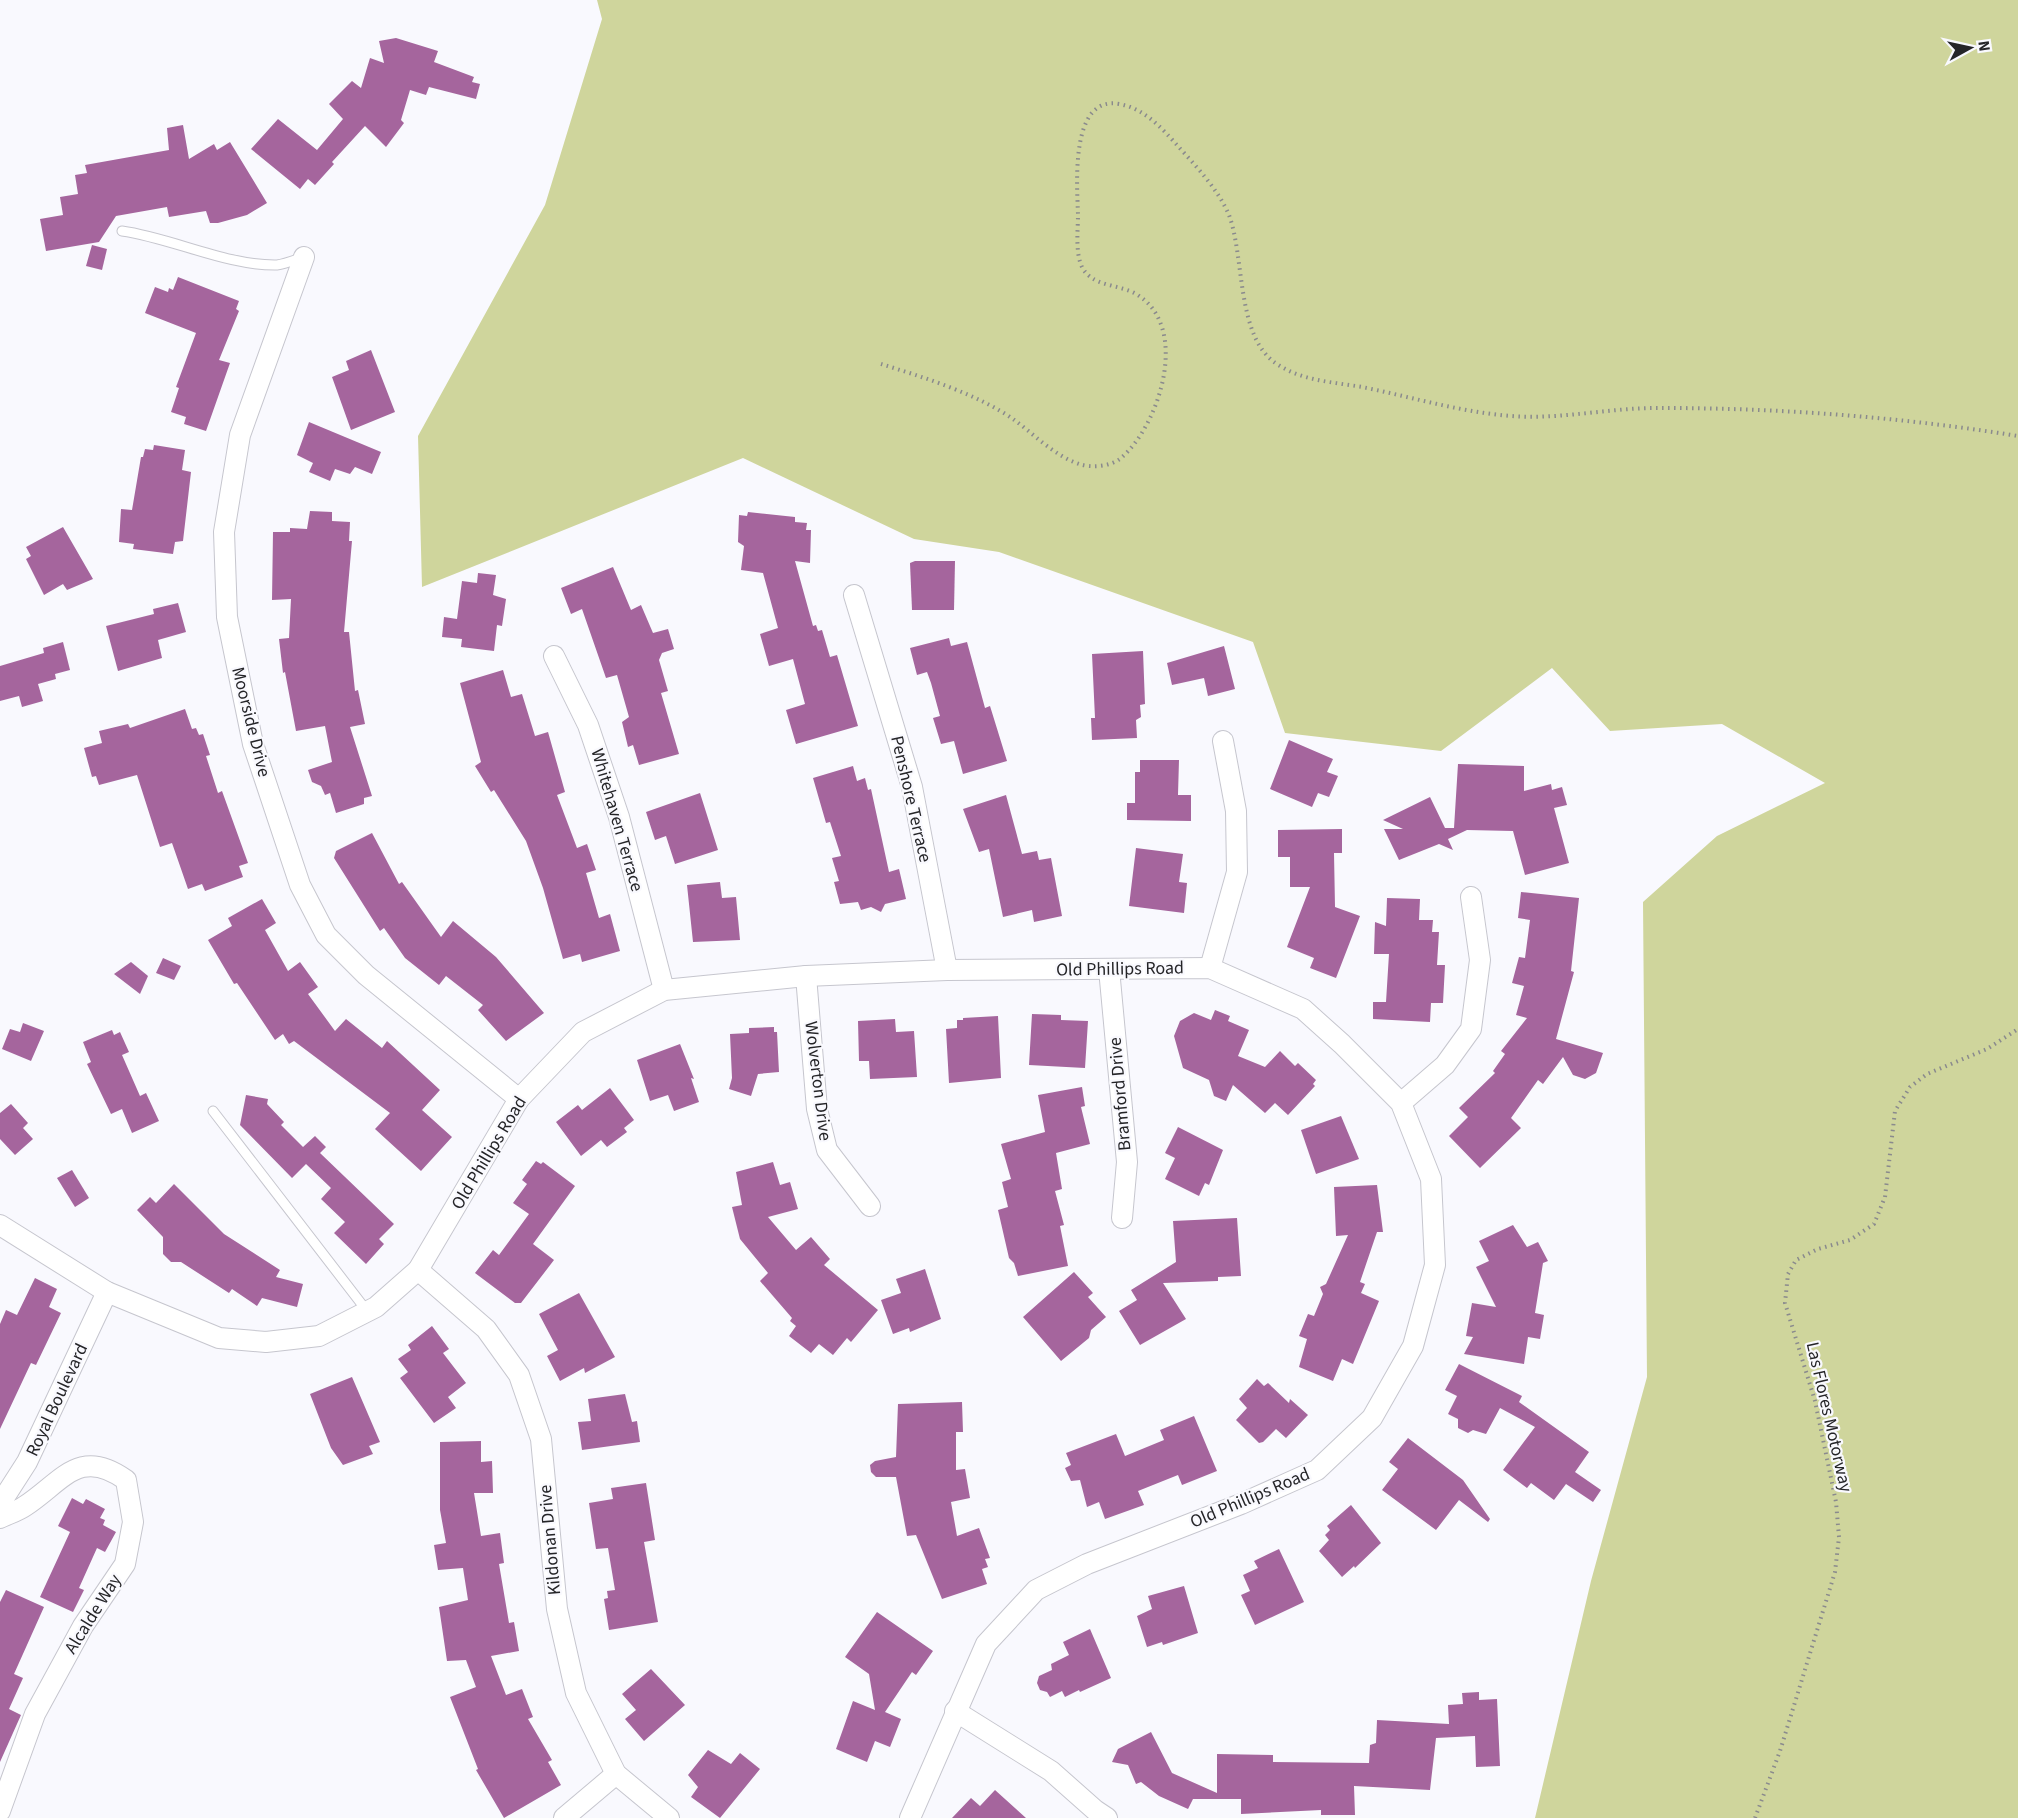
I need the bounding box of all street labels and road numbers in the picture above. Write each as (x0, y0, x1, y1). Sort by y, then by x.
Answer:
street label: Moorside Drive (225, 665, 277, 780)
street label: Penshore Terrace (884, 733, 938, 865)
street label: Whitehaven Terrace (585, 745, 649, 895)
street label: Old Phillips Road (1056, 955, 1184, 983)
street label: Wolverton Drive (798, 1020, 838, 1142)
street label: Bramford Drive (1103, 1036, 1137, 1152)
street label: Old Phillips Road (445, 1092, 533, 1214)
street label: Royal Boulevard (20, 1339, 94, 1461)
street label: Las Flores Motorway (1800, 1340, 1859, 1495)
street label: Old Phillips Road (1186, 1462, 1314, 1534)
street label: Kildonan Drive (533, 1484, 567, 1596)
street label: Alcalde Way (59, 1569, 128, 1659)

